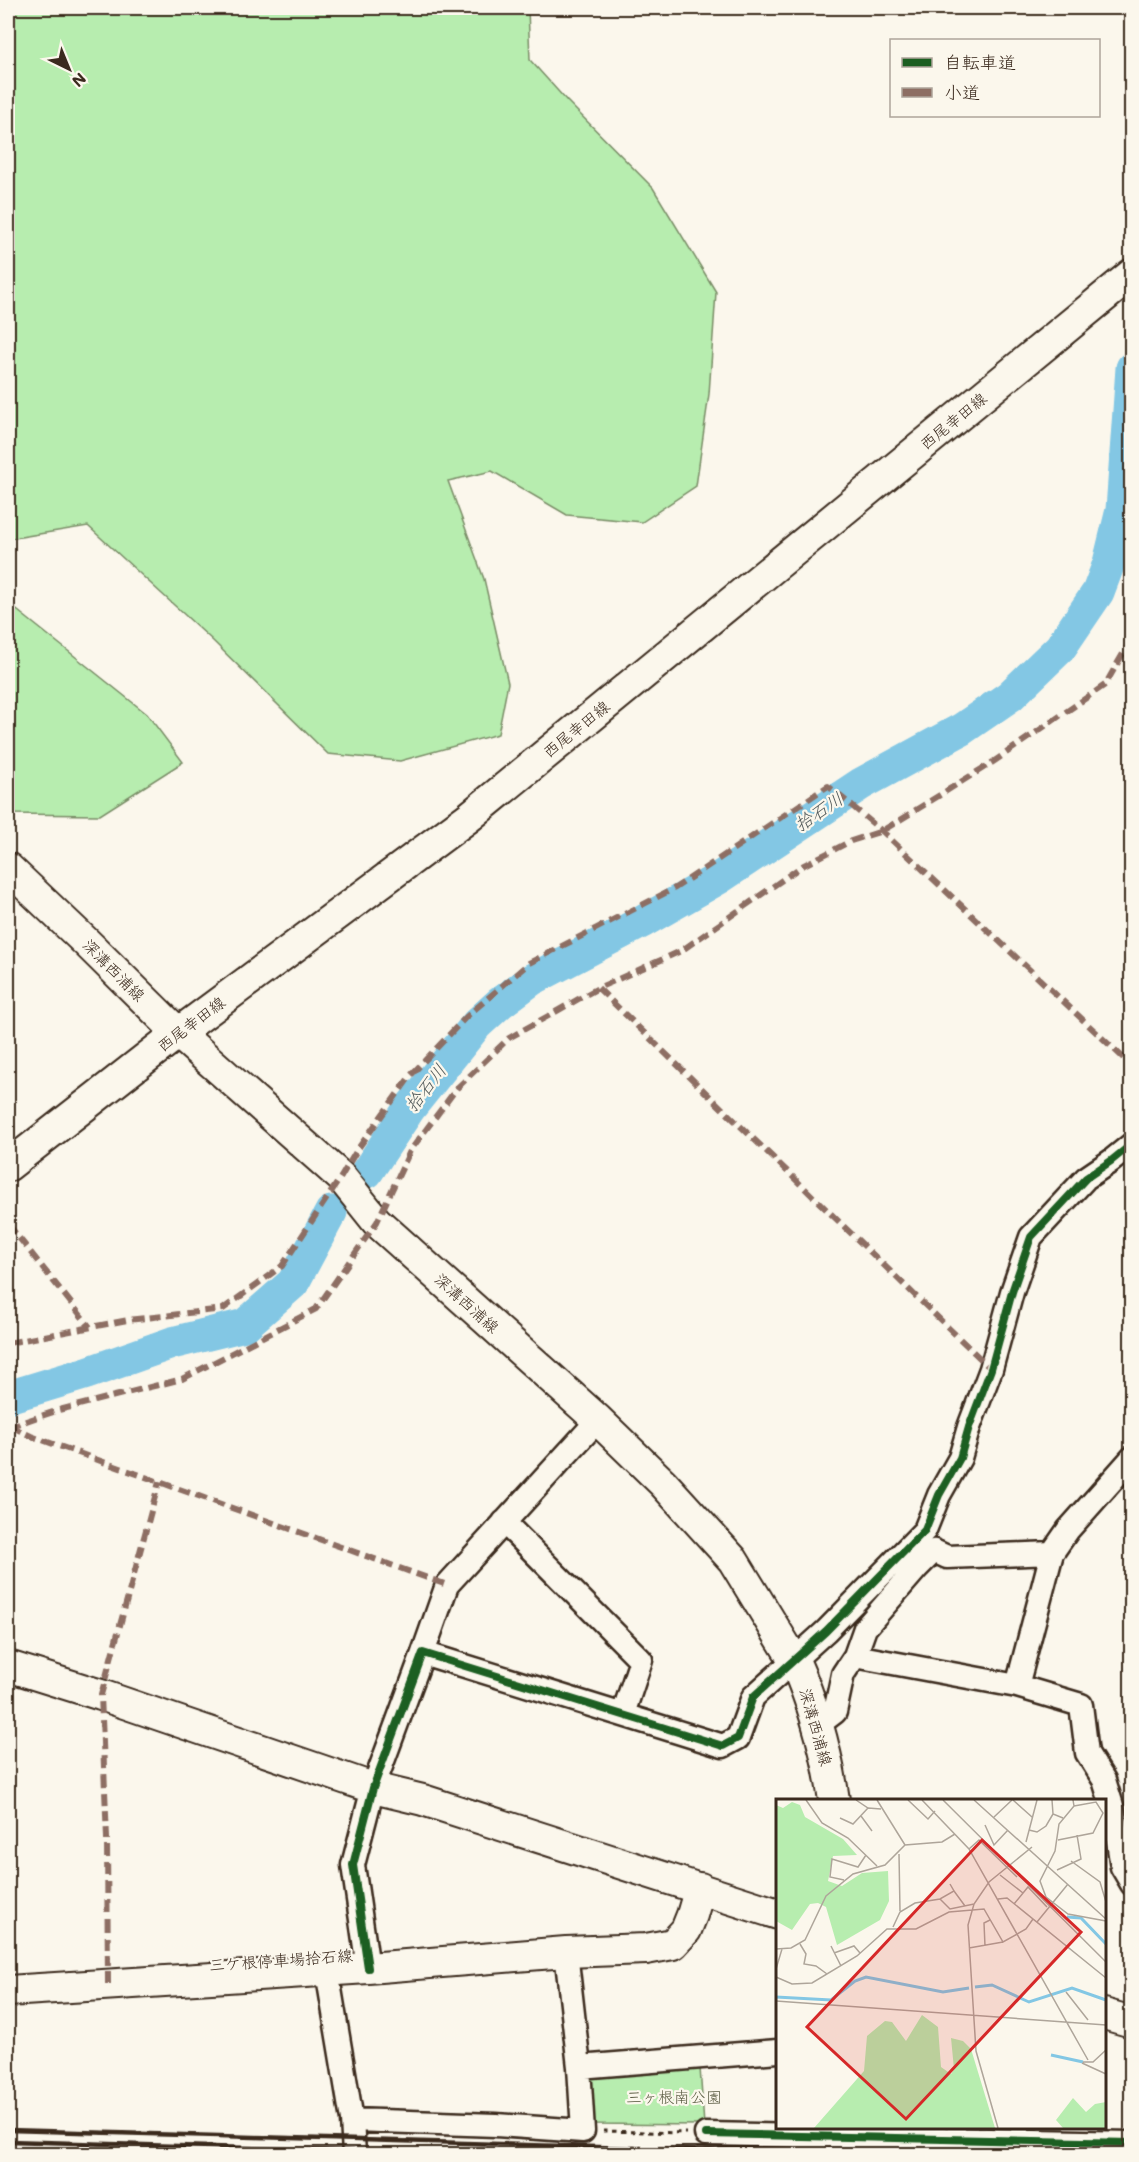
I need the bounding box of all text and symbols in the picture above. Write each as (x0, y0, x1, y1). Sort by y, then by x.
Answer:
north arrow (39, 39, 99, 99)
legend (890, 39, 1100, 117)
text: 自転車道 (944, 50, 1016, 74)
text: N (68, 69, 91, 92)
text: 小道 (944, 80, 980, 104)
street label: 西尾幸田線 (915, 387, 990, 454)
street label: 西尾幸田線 (538, 695, 613, 762)
water label: 拾石川 (789, 786, 848, 836)
street label: 深溝西浦線 (79, 934, 150, 1005)
street label: 西尾幸田線 (152, 991, 229, 1056)
water label: 拾石川 (399, 1059, 451, 1116)
street label: 深溝西浦線 (431, 1268, 504, 1337)
street label: 深溝西浦線 (795, 1686, 838, 1768)
inset map (776, 1799, 1106, 2129)
street label: 三ケ根停車場拾石線 (208, 1944, 354, 1975)
park label: 三ヶ根南公園 (626, 2086, 722, 2107)

